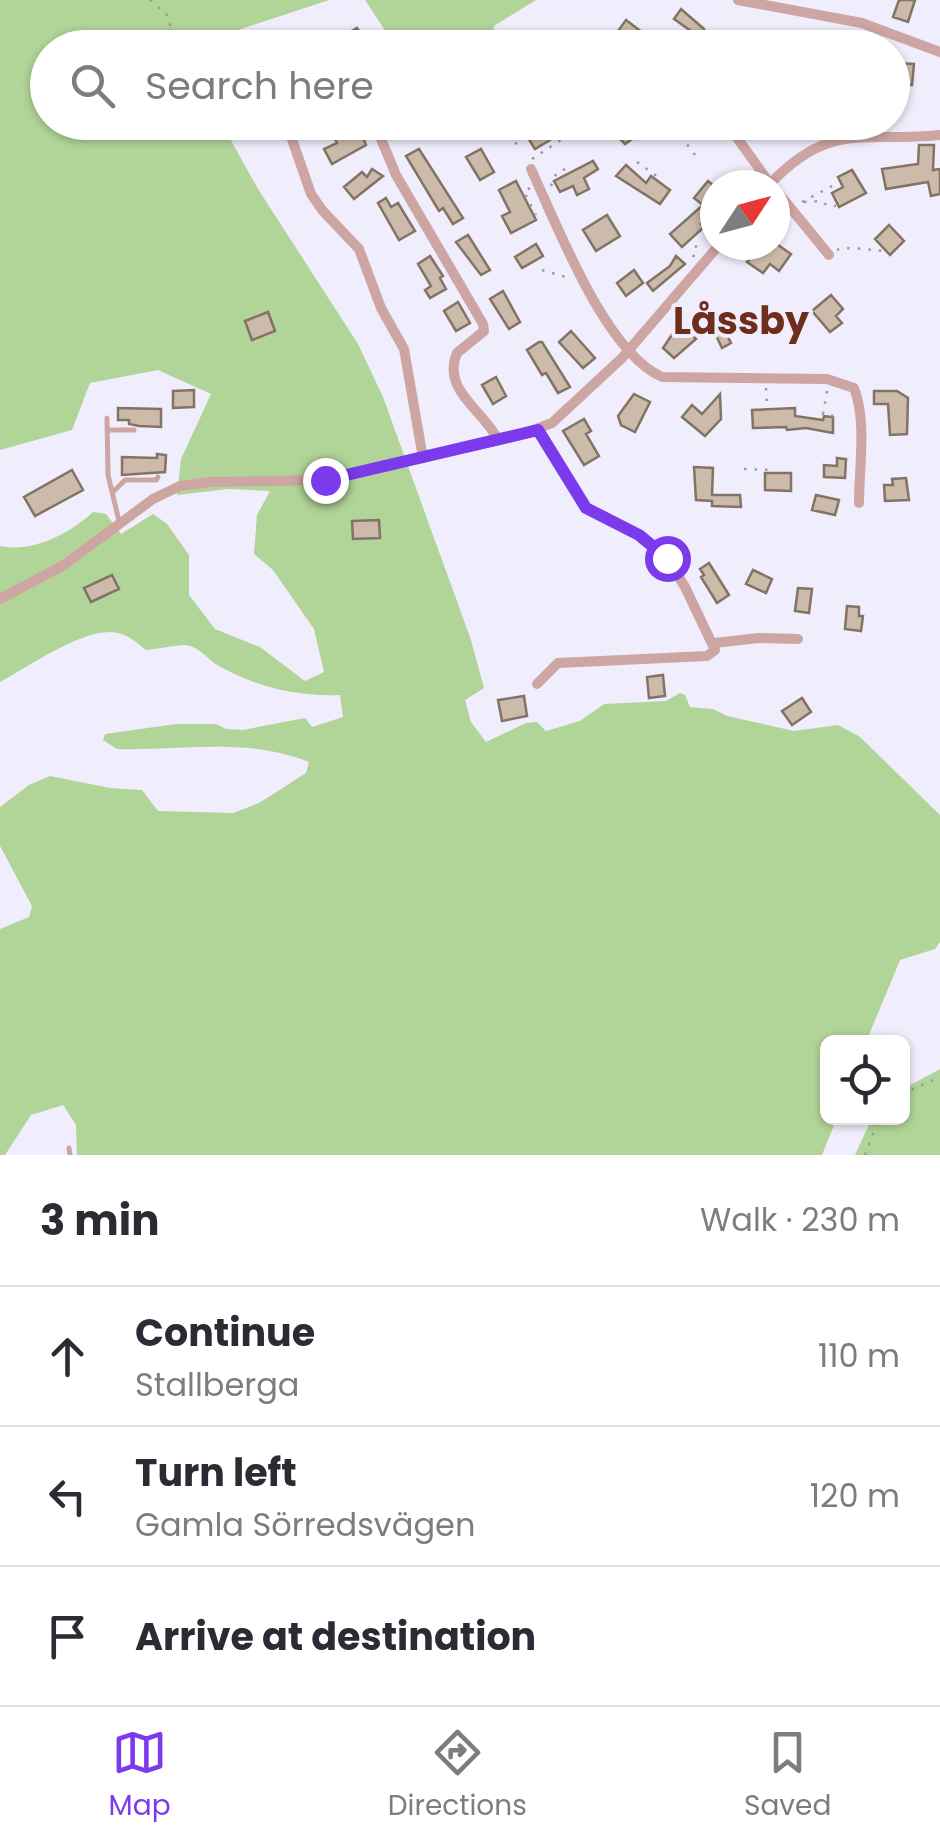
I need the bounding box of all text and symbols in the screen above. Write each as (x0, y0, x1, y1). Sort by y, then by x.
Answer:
search box (30, 30, 910, 140)
icon: search (65, 58, 120, 113)
text: Search here (145, 59, 374, 112)
north arrow (700, 170, 790, 260)
district label: Låssby (673, 294, 810, 347)
route end (303, 458, 349, 504)
route start (645, 536, 691, 582)
map controls (820, 1035, 910, 1125)
button: locate (820, 1035, 910, 1125)
text: 3 min (40, 1191, 160, 1250)
text: Walk · 230 m (700, 1197, 900, 1242)
text: Continue (135, 1306, 315, 1359)
icon: ahead (40, 1329, 95, 1384)
text: 110 m (818, 1333, 900, 1378)
text: Stallberga (135, 1362, 299, 1407)
text: Turn left (135, 1446, 297, 1499)
icon: left (40, 1469, 95, 1524)
text: 120 m (810, 1473, 900, 1518)
text: Gamla Sörredsvägen (135, 1502, 475, 1547)
icon: arrive (40, 1609, 95, 1664)
text: Arrive at destination (135, 1610, 536, 1663)
tab: Map (109, 1725, 171, 1827)
tab: Directions (388, 1725, 527, 1827)
tab: Saved (744, 1725, 831, 1827)

